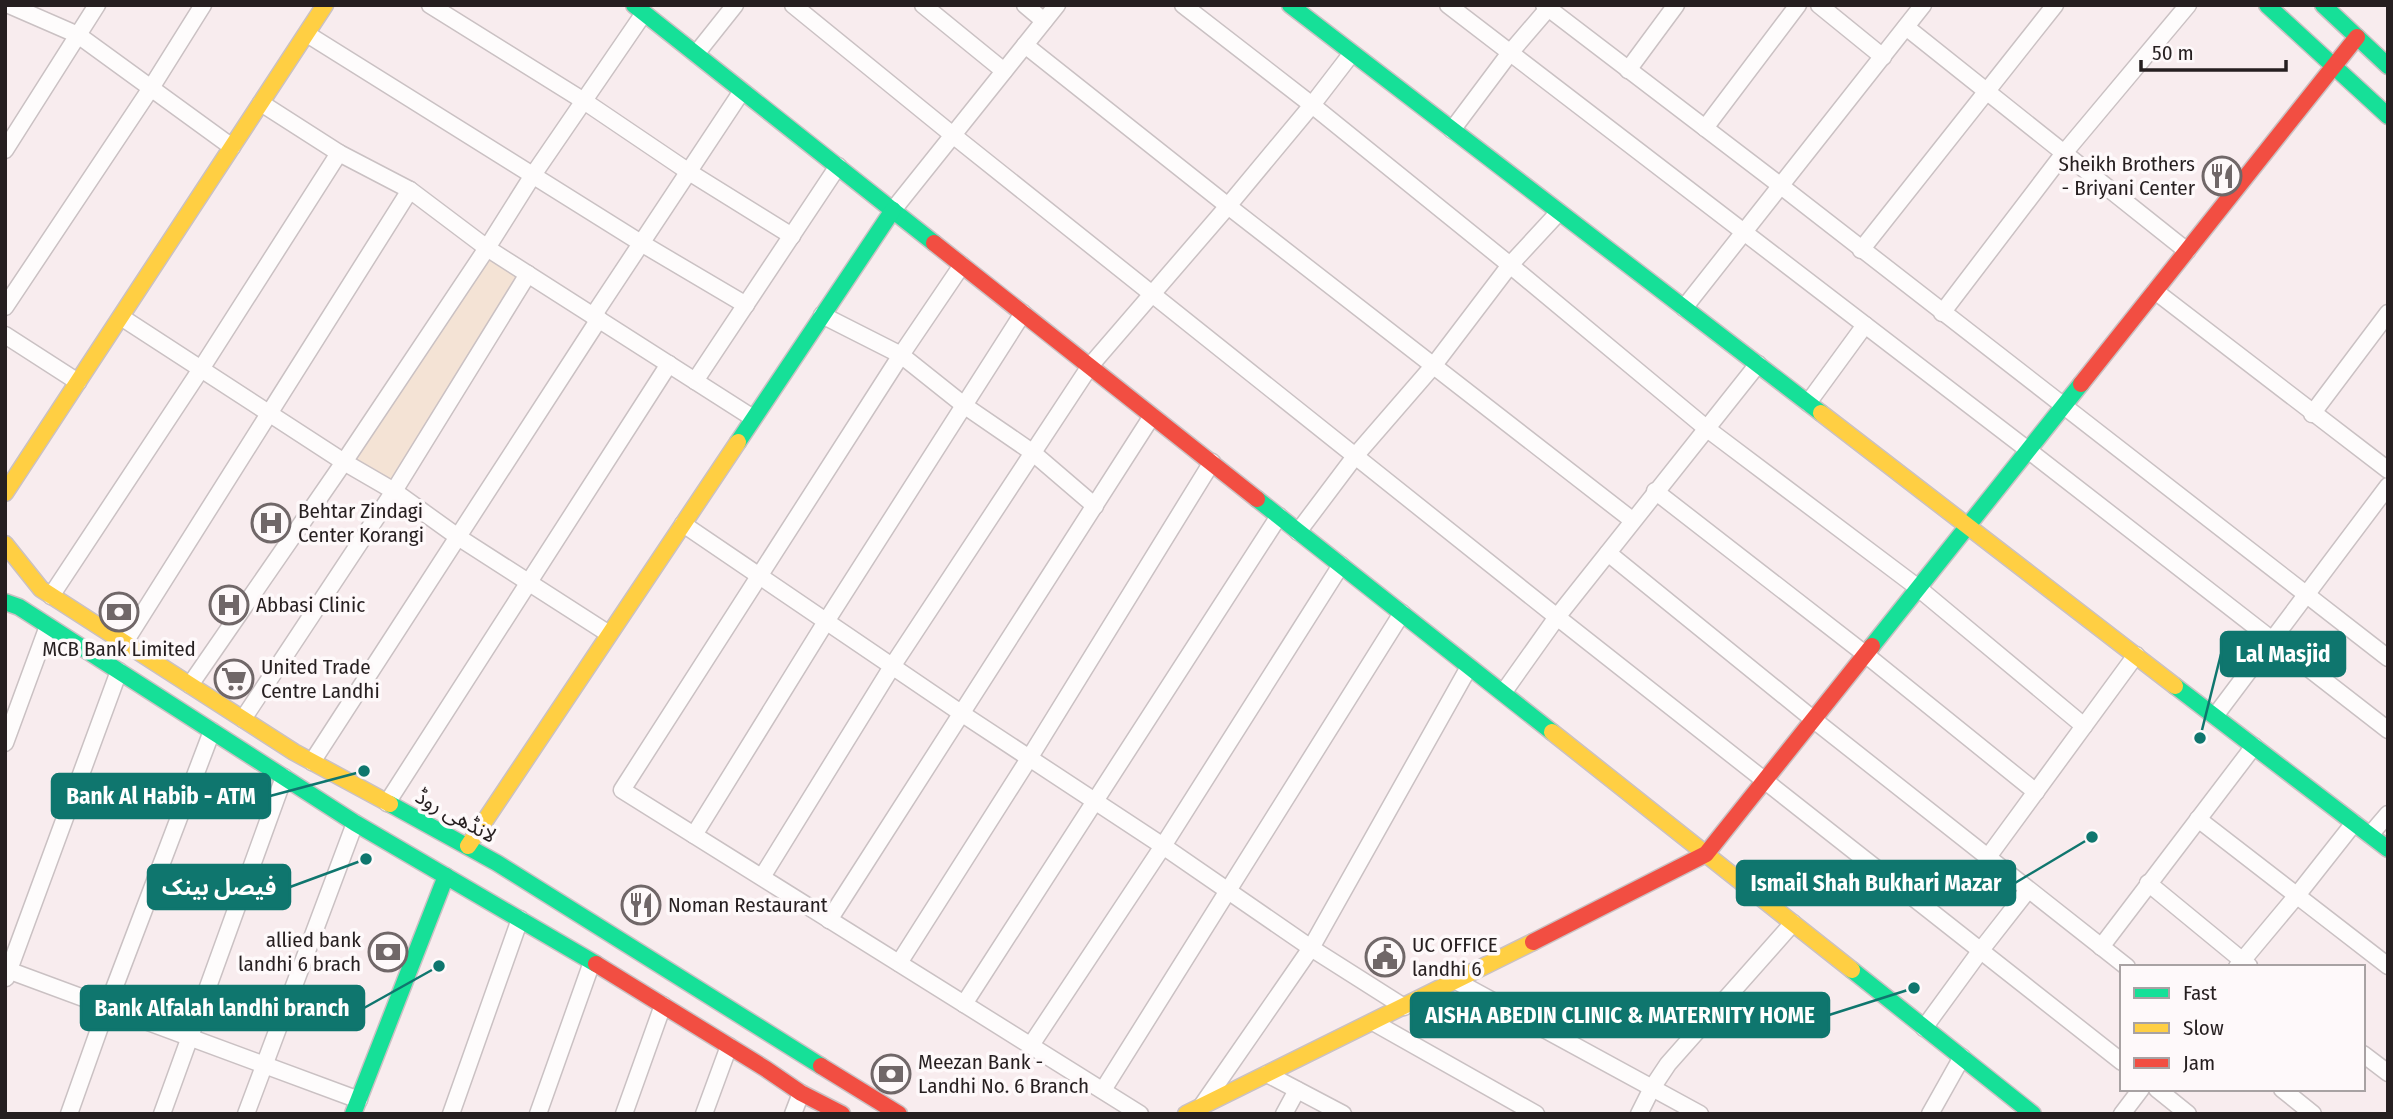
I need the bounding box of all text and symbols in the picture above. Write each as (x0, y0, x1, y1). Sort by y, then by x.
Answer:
scale bar (2141, 28, 2286, 72)
text: 50 m (2152, 40, 2194, 66)
place label: Sheikh Brothers - Briyani Center (2058, 151, 2196, 201)
restaurant icon: Sheikh Brothers - Briyani Center (2201, 155, 2243, 197)
place label: Behtar Zindagi Center Korangi (298, 498, 424, 548)
hospital icon: Behtar Zindagi Center Korangi (250, 502, 292, 544)
hospital icon: Abbasi Clinic (208, 584, 250, 626)
bank icon: MCB Bank Limited (98, 591, 140, 633)
place label: Abbasi Clinic (256, 592, 365, 618)
callout: Lal Masjid (2221, 632, 2345, 676)
place label: MCB Bank Limited (42, 636, 196, 662)
text: Lal Masjid (2235, 640, 2331, 668)
place label: United Trade Centre Landhi (261, 654, 380, 704)
supermarket icon: United Trade Centre Landhi (213, 658, 255, 700)
callout: Bank Al Habib - ATM (52, 774, 270, 818)
text: Bank Al Habib - ATM (66, 782, 256, 810)
street label: لانڈھی روڈ (411, 783, 501, 849)
callout: Ismail Shah Bukhari Mazar (1737, 861, 2015, 905)
callout: فیصل بینک (148, 865, 290, 909)
text: Ismail Shah Bukhari Mazar (1751, 869, 2002, 897)
text: فیصل بینک (162, 873, 276, 901)
restaurant icon: Noman Restaurant (620, 884, 662, 926)
place label: Noman Restaurant (668, 892, 828, 918)
place label: allied bank landhi 6 brach (238, 927, 361, 977)
bank icon: allied bank landhi 6 brach (367, 931, 409, 973)
place label: UC OFFICE landhi 6 (1412, 932, 1498, 982)
public building icon: UC OFFICE landhi 6 (1364, 936, 1406, 978)
legend (2120, 965, 2365, 1091)
text: Fast (2183, 980, 2217, 1006)
callout: Bank Alfalah landhi branch (81, 986, 364, 1030)
callout: AISHA ABEDIN CLINIC & MATERNITY HOME (1411, 993, 1829, 1037)
text: Bank Alfalah landhi branch (94, 994, 350, 1022)
text: AISHA ABEDIN CLINIC & MATERNITY HOME (1424, 1001, 1815, 1029)
text: Slow (2183, 1015, 2224, 1041)
place label: Meezan Bank - Landhi No. 6 Branch (918, 1049, 1089, 1099)
text: Jam (2183, 1050, 2215, 1076)
bank icon: Meezan Bank - Landhi No. 6 Branch (870, 1053, 912, 1095)

